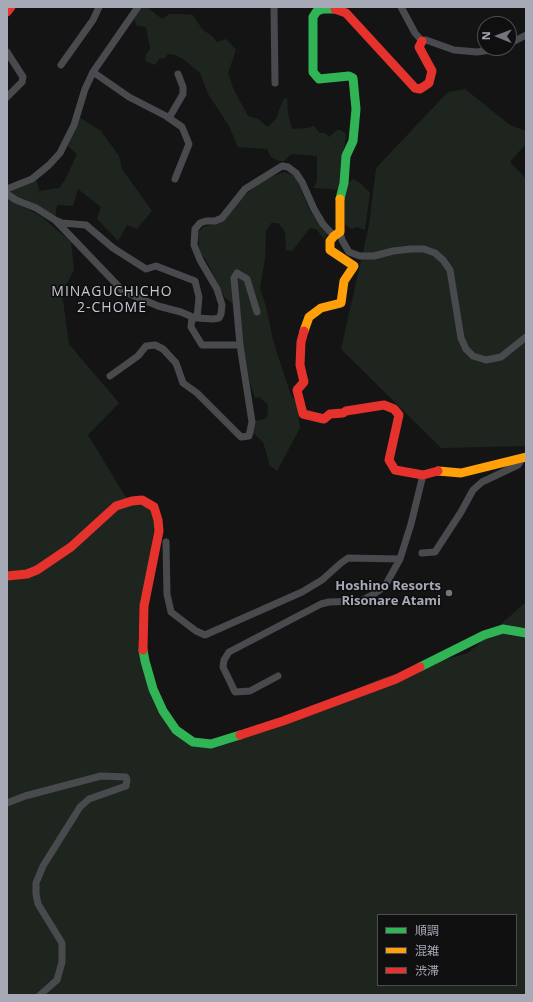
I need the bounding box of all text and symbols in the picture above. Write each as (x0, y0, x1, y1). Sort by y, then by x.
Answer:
north arrow (477, 16, 517, 56)
text: N (478, 31, 493, 40)
district label: MINAGUCHICHO 2-CHOME (51, 284, 173, 316)
place label: Hoshino Resorts Risonare Atami (335, 578, 441, 609)
marker: Hoshino Resorts Risonare Atami (444, 588, 454, 598)
legend (377, 914, 517, 986)
text: 順調 (415, 922, 439, 939)
text: 混雑 (415, 942, 439, 959)
text: 渋滞 (415, 962, 439, 979)

